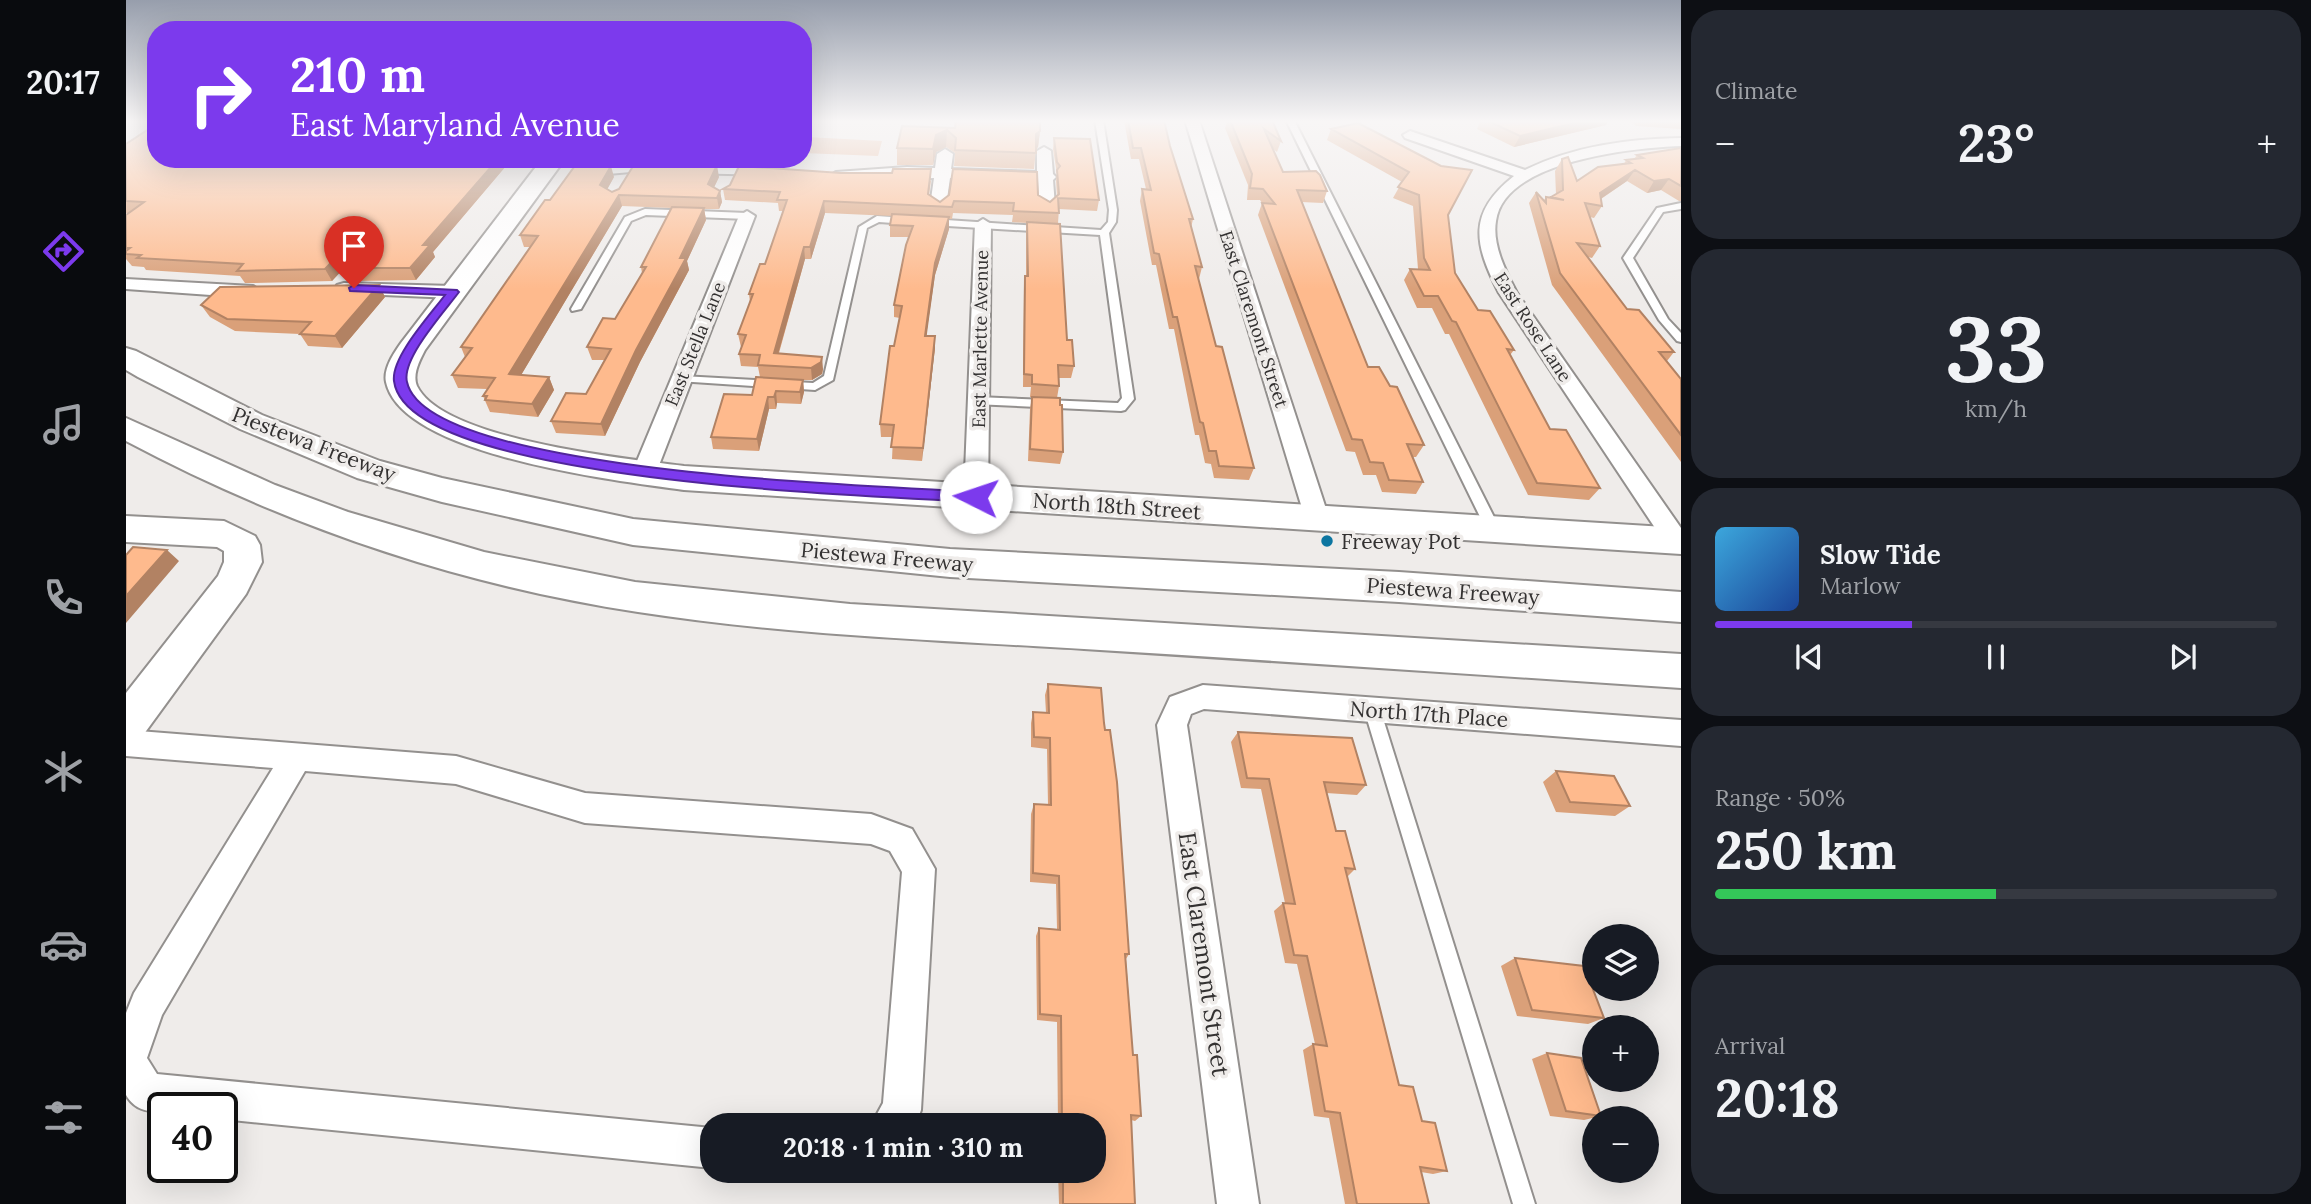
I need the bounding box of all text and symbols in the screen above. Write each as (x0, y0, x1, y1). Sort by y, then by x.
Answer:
text: 210 m (290, 43, 425, 105)
icon: right (175, 49, 266, 140)
text: 20:17 (26, 62, 100, 103)
text: Climate (1715, 76, 1797, 105)
text: East Maryland Avenue (290, 104, 620, 145)
text: 23° (1958, 110, 2034, 176)
text: − (1715, 120, 1735, 168)
text: + (2257, 120, 2277, 168)
pin (324, 216, 384, 288)
icon: directions (39, 227, 88, 276)
icon: arrive (335, 227, 373, 265)
street label: East Claremont Street (1215, 228, 1294, 410)
street label: East Marlette Avenue (967, 249, 993, 428)
street label: East Rose Lane (1489, 268, 1577, 386)
street label: East Stella Lane (660, 278, 730, 409)
text: 33 (1945, 290, 2047, 407)
text: km/h (1965, 394, 2027, 423)
icon: music (39, 400, 88, 449)
street label: Piestewa Freeway (228, 400, 400, 488)
position arrow (939, 460, 1013, 534)
street label: North 18th Street (1032, 487, 1203, 525)
place label: Freeway Pot (1341, 528, 1461, 555)
marker: Freeway Pot (1319, 533, 1335, 549)
street label: Piestewa Freeway (800, 536, 974, 578)
text: Slow Tide (1820, 538, 1941, 571)
street label: Piestewa Freeway (1366, 571, 1540, 611)
text: Marlow (1820, 571, 1901, 600)
icon: phone (39, 573, 88, 622)
icon: previous (1790, 638, 1828, 676)
icon: pause (1977, 638, 2015, 676)
icon: next (2164, 638, 2202, 676)
street label: North 17th Place (1349, 695, 1509, 733)
icon: climate (39, 747, 88, 796)
text: Range · 50% (1715, 783, 1845, 812)
text: 250 km (1715, 817, 1896, 883)
street label: East Claremont Street (1172, 830, 1237, 1079)
icon: car (39, 920, 88, 969)
map controls (1582, 924, 1659, 1183)
button: layers (1582, 924, 1659, 1001)
button: + (1582, 1015, 1659, 1092)
text: Arrival (1715, 1031, 1785, 1060)
text: 20:18 (1715, 1065, 1840, 1131)
speed limit sign: 40 (147, 1092, 238, 1183)
icon: filters (39, 1093, 88, 1142)
button: − (1582, 1106, 1659, 1183)
text: 20:18 · 1 min · 310 m (783, 1131, 1023, 1164)

